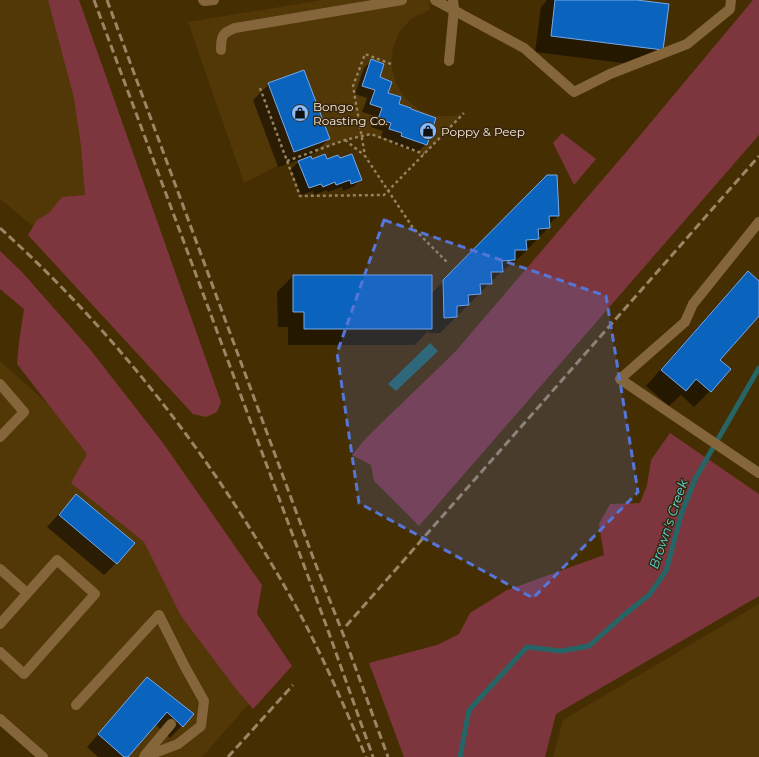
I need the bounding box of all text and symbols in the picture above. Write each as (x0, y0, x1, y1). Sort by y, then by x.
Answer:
place label: Bongo Roasting Co. (313, 99, 388, 128)
shop icon: Bongo Roasting Co. (290, 103, 310, 123)
shop icon: Poppy & Peep (418, 121, 438, 141)
place label: Poppy & Peep (441, 124, 525, 139)
water label: Brown's Creek (645, 476, 691, 571)

